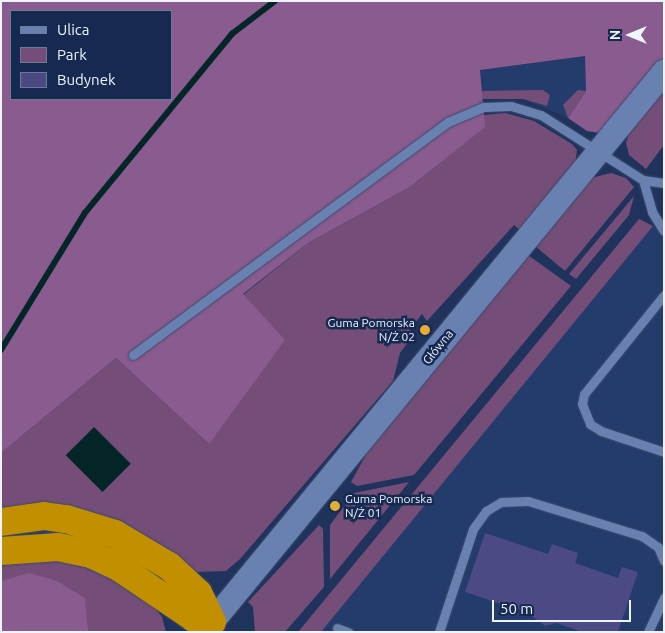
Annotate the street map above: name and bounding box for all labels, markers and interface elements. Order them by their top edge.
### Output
legend [10,10,172,100]
north arrow [605,10,655,60]
text: Ulica [57,21,89,38]
text: N [607,30,623,40]
text: Park [57,46,87,63]
text: Budynek [57,71,116,88]
place label: Guma Pomorska N/Ż 02 [328,316,415,344]
marker: Guma Pomorska N/Ż 02 [419,324,431,336]
street label: Główna [420,327,456,367]
place label: Guma Pomorska N/Ż 01 [345,492,432,520]
marker: Guma Pomorska N/Ż 01 [329,500,341,512]
scale bar [495,590,634,622]
text: 50 m [500,600,533,617]

